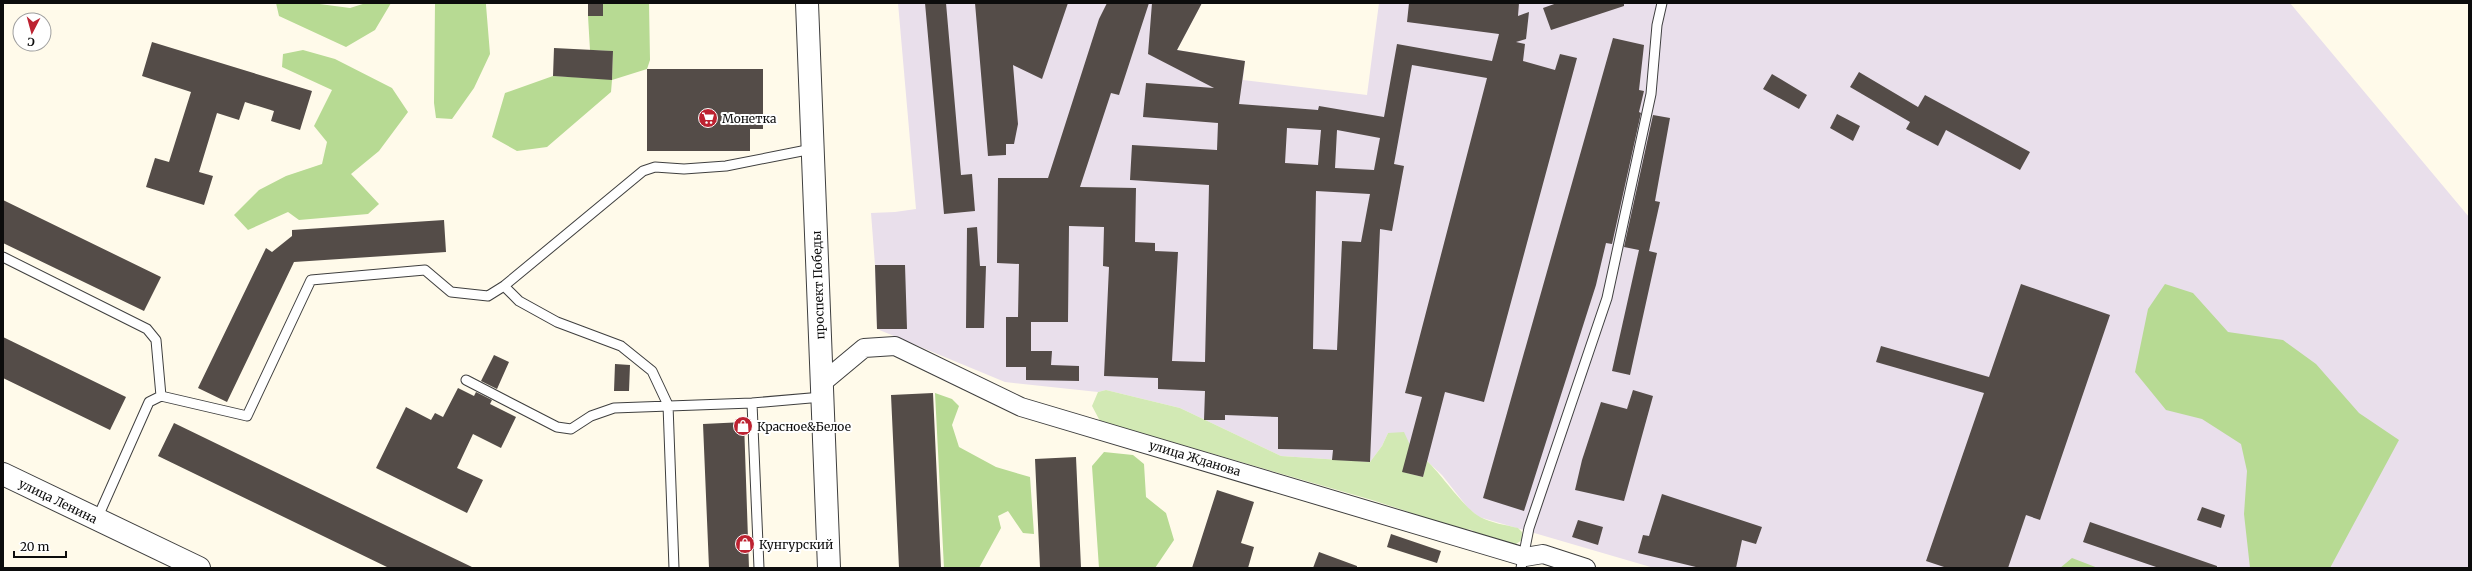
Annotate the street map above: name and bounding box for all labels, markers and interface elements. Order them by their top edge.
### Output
north arrow [12,12,52,52]
text: С [27,35,35,49]
supermarket icon: Монетка [697,107,719,129]
place label: Монетка [722,111,777,126]
street label: проспект Победы [809,230,827,340]
shop icon: Красное&Белое [732,415,754,437]
place label: Красное&Белое [757,419,851,434]
street label: улица Жданова [1147,437,1243,479]
street label: улица Ленина [16,476,100,527]
scale bar [14,533,66,559]
shop icon: Кунгурский [734,533,756,555]
place label: Кунгурский [759,537,833,552]
text: 20 m [20,539,49,554]

